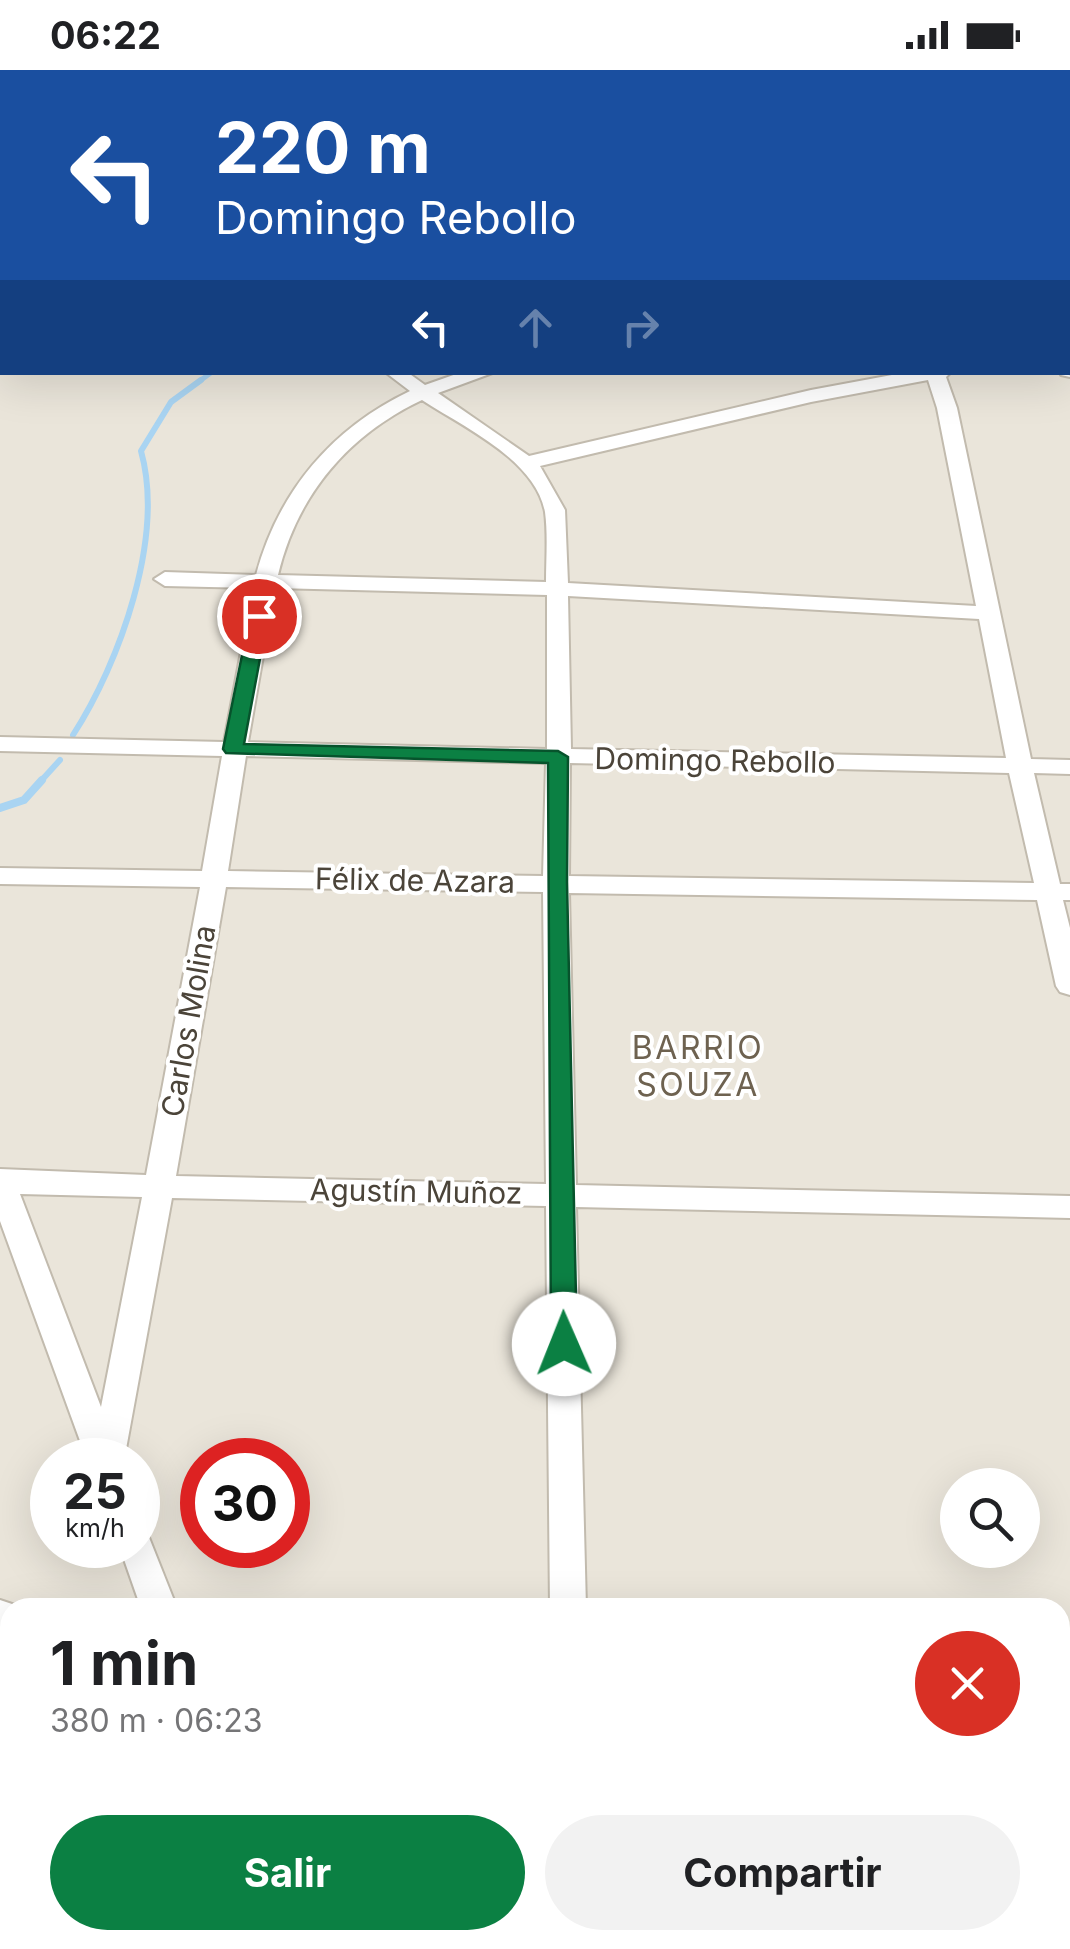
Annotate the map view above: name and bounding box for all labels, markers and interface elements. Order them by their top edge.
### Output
text: 06:22 [50,12,161,58]
text: 220 m [215,105,431,190]
icon: left [50,110,180,240]
text: Domingo Rebollo [215,190,576,245]
icon: left [403,300,458,355]
icon: ahead [508,300,563,355]
icon: right [613,300,668,355]
pin [217,574,302,659]
icon: arrive [232,589,287,644]
street label: Domingo Rebollo [594,740,836,780]
street label: Félix de Azara [315,860,515,900]
street label: Carlos Molina [153,922,223,1120]
district label: BARRIO SOUZA [632,1028,764,1104]
street label: Agustín Muñoz [309,1171,523,1211]
position arrow [512,1292,616,1396]
speed limit sign: 30 [180,1438,310,1568]
text: 25 [63,1461,127,1521]
map controls [940,1468,1040,1568]
button: search [940,1468,1040,1568]
text: km/h [65,1513,125,1543]
text: 1 min [50,1627,198,1699]
button: close [915,1631,1020,1736]
text: 380 m · 06:23 [50,1701,263,1740]
button: Salir [50,1815,525,1930]
button: Compartir [545,1815,1020,1930]

